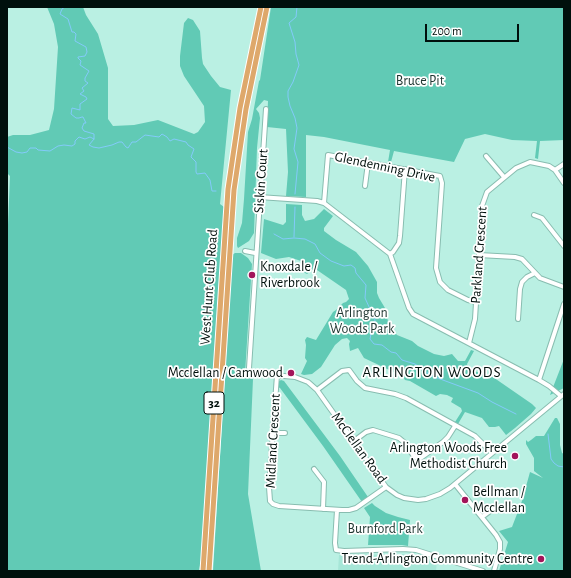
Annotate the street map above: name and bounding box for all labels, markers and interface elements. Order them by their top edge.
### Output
scale bar [427,16,521,42]
text: 200 m [432,25,462,37]
park label: Bruce Pit [396,73,444,89]
street label: Siskin Court [250,148,272,214]
street label: Glendenning Drive [333,148,437,186]
street label: Parkland Crescent [467,206,491,304]
street label: West Hunt Club Road [197,229,221,345]
place label: Knoxdale / Riverbrook [260,259,320,292]
marker: Knoxdale / Riverbrook [247,270,257,280]
park label: Arlington Woods Park [330,305,394,338]
district label: ARLINGTON WOODS [362,363,502,381]
place label: Mcclellan / Camwood [168,365,283,381]
marker: Mcclellan / Camwood [286,368,296,378]
road number: 32 [204,392,224,414]
street label: Midland Crescent [262,393,284,489]
street label: McClellan Road [328,409,390,487]
place label: Arlington Woods Free Methodist Church [390,440,507,472]
marker: Arlington Woods Free Methodist Church [510,451,520,461]
place label: Bellman / Mcclellan [473,484,525,516]
marker: Bellman / Mcclellan [460,495,470,505]
park label: Burnford Park [347,521,423,537]
place label: Trend-Arlington Community Centre [342,551,533,567]
marker: Trend-Arlington Community Centre [536,554,546,564]

